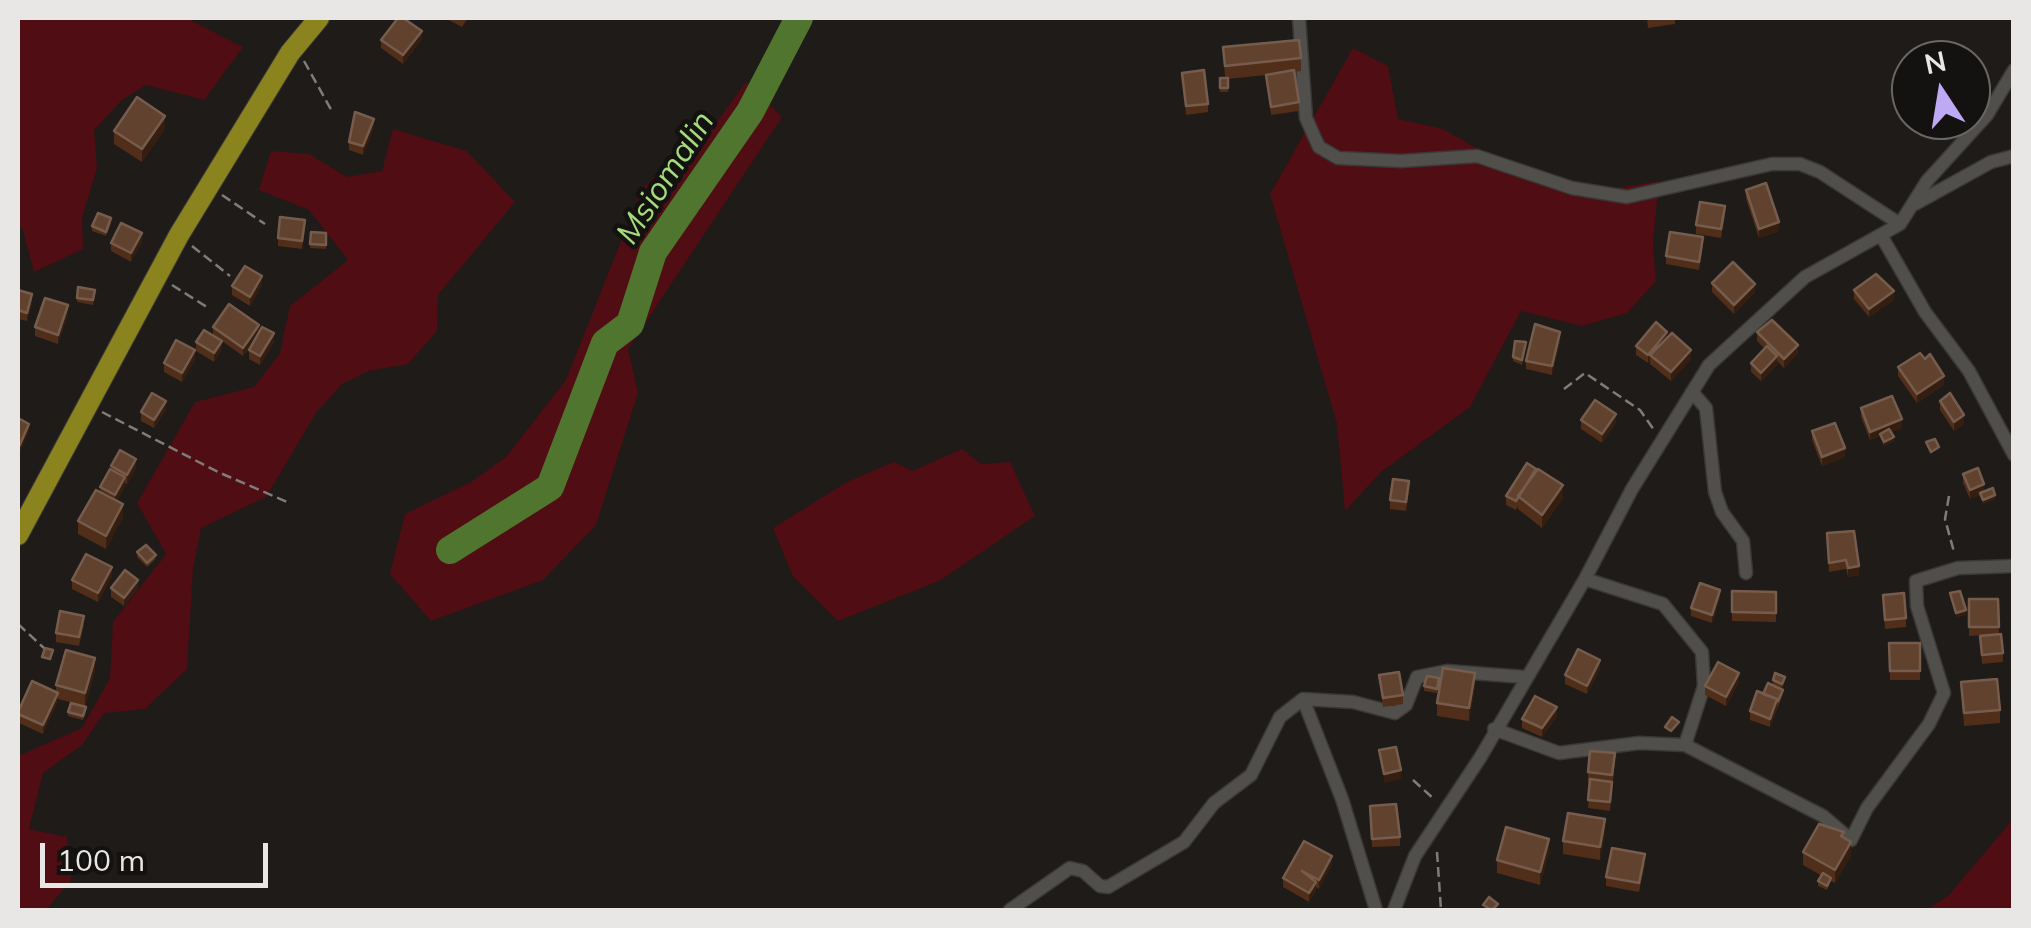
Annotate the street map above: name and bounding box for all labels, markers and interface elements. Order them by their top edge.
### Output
north arrow [1891,40,1991,140]
text: N [1921,43,1949,81]
water label: Msiomalin [609,104,723,252]
scale bar [45,823,272,885]
text: 100 m [57,841,145,879]

